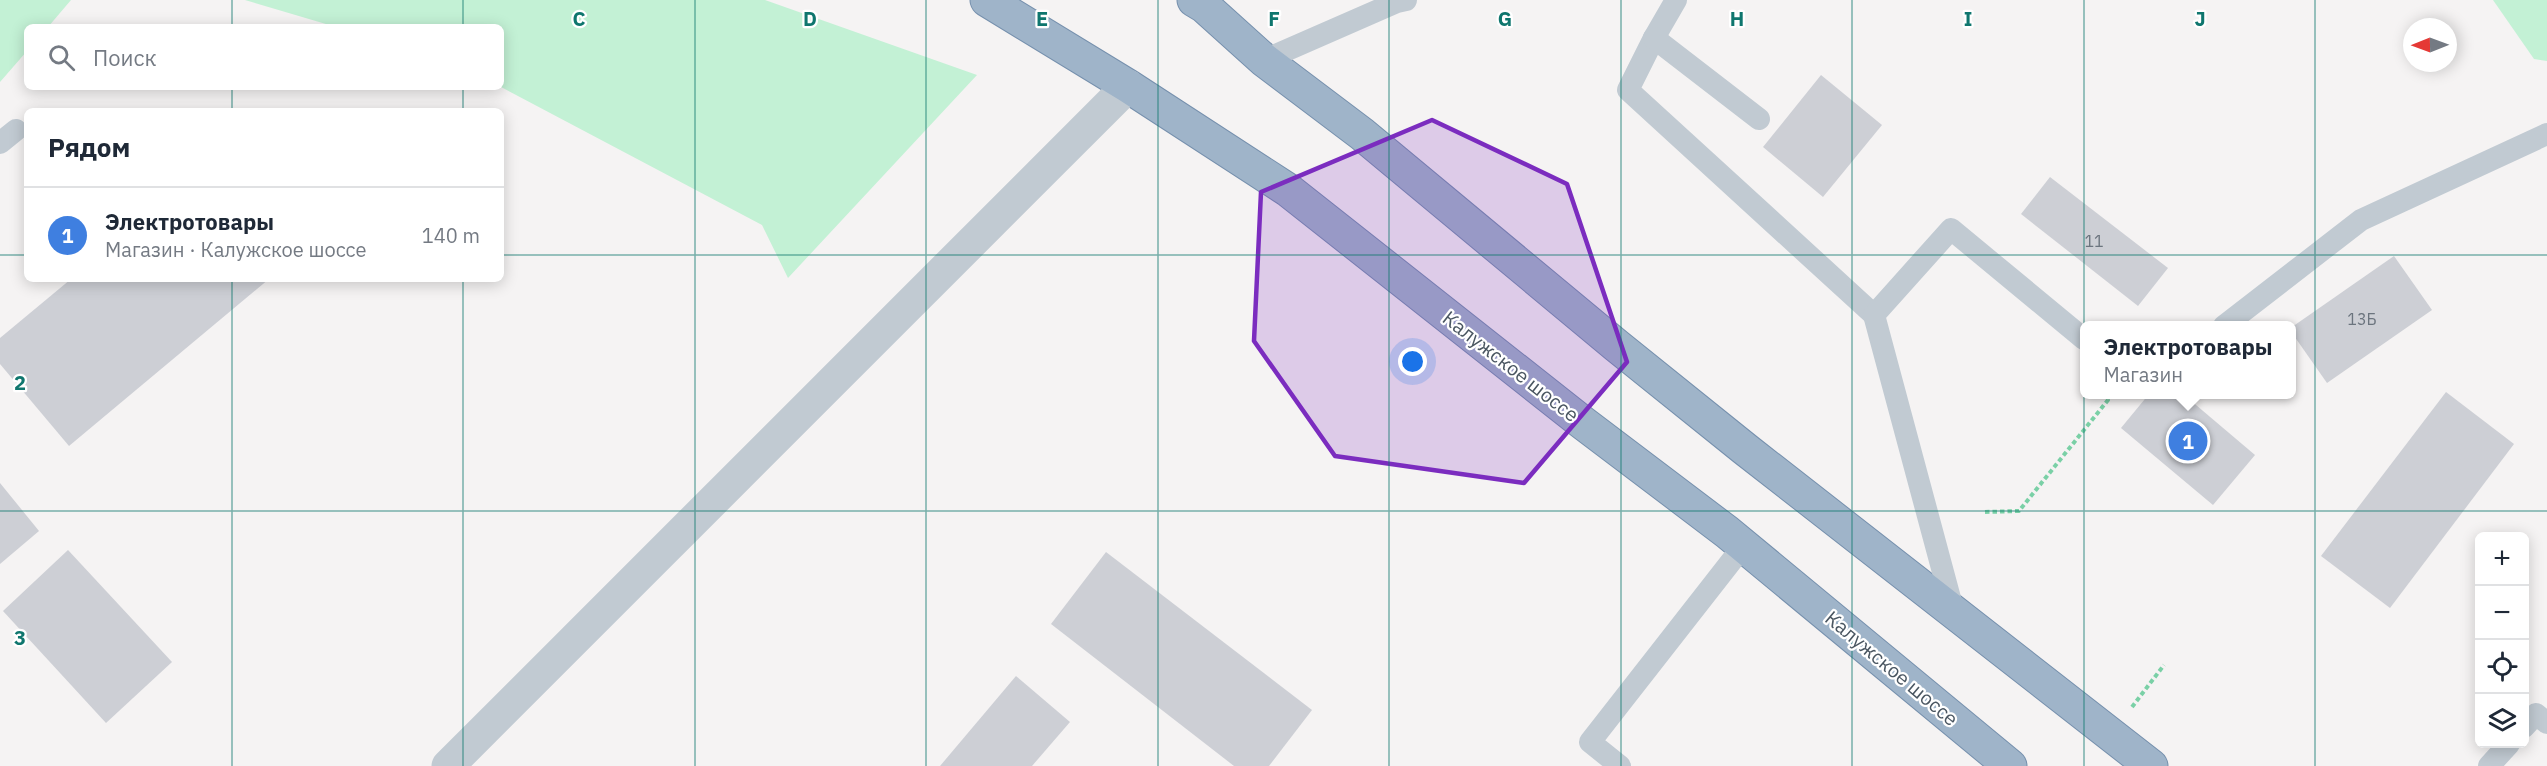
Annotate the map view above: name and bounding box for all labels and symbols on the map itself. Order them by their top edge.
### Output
text: C [572,5,586,32]
text: D [803,5,817,32]
text: E [1036,5,1048,32]
text: F [1268,5,1280,32]
text: G [1498,5,1512,32]
text: H [1730,5,1744,32]
text: I [1964,5,1972,32]
text: J [2194,5,2206,32]
north arrow [2403,18,2457,72]
house number: 11 [2084,231,2104,251]
street label: Калужское шоссе [1437,304,1585,428]
house number: 13Б [2347,309,2377,329]
your location [1398,347,1427,376]
text: 2 [14,369,26,396]
pin: 1 [2168,418,2208,464]
street label: Калужское шоссе [1820,604,1964,732]
text: 3 [14,624,26,651]

